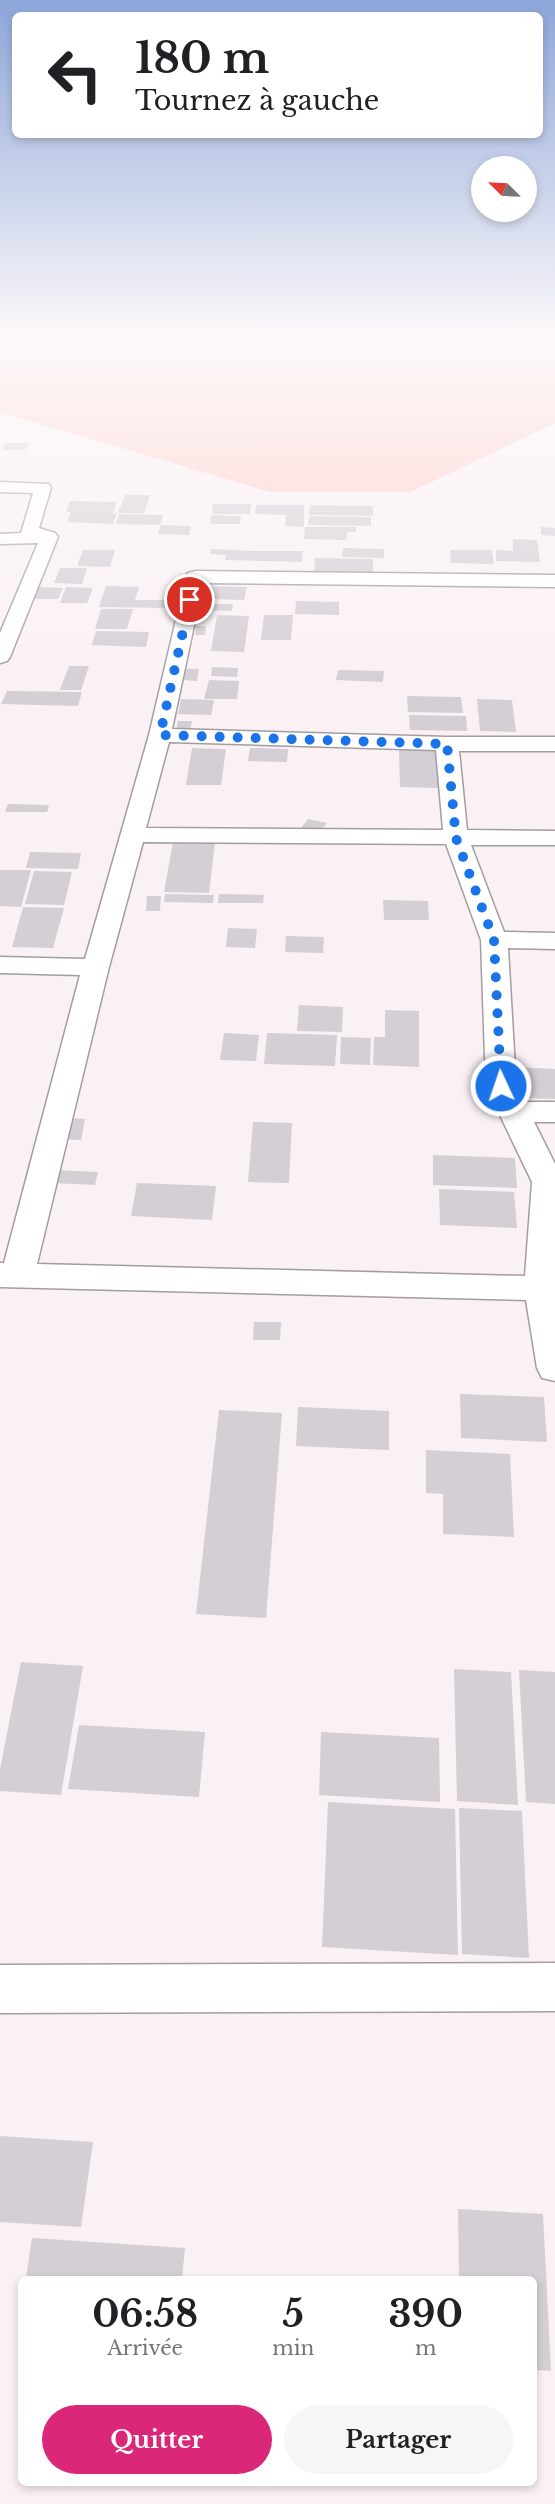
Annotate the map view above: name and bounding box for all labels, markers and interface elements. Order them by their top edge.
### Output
text: 180 m [135,32,269,84]
icon: left [36,36,114,114]
text: Tournez à gauche [135,84,379,117]
north arrow [471,156,537,222]
map controls [471,156,537,222]
pin [164,574,215,625]
icon: arrive [173,583,206,616]
position arrow [469,1054,533,1118]
text: 06:58 [92,2292,198,2337]
text: 5 [283,2292,304,2337]
text: 390 [388,2292,463,2337]
text: Arrivée [107,2336,183,2360]
text: min [272,2336,314,2360]
text: m [415,2336,436,2360]
button: Quitter [42,2405,272,2474]
button: Partager [284,2405,513,2474]

